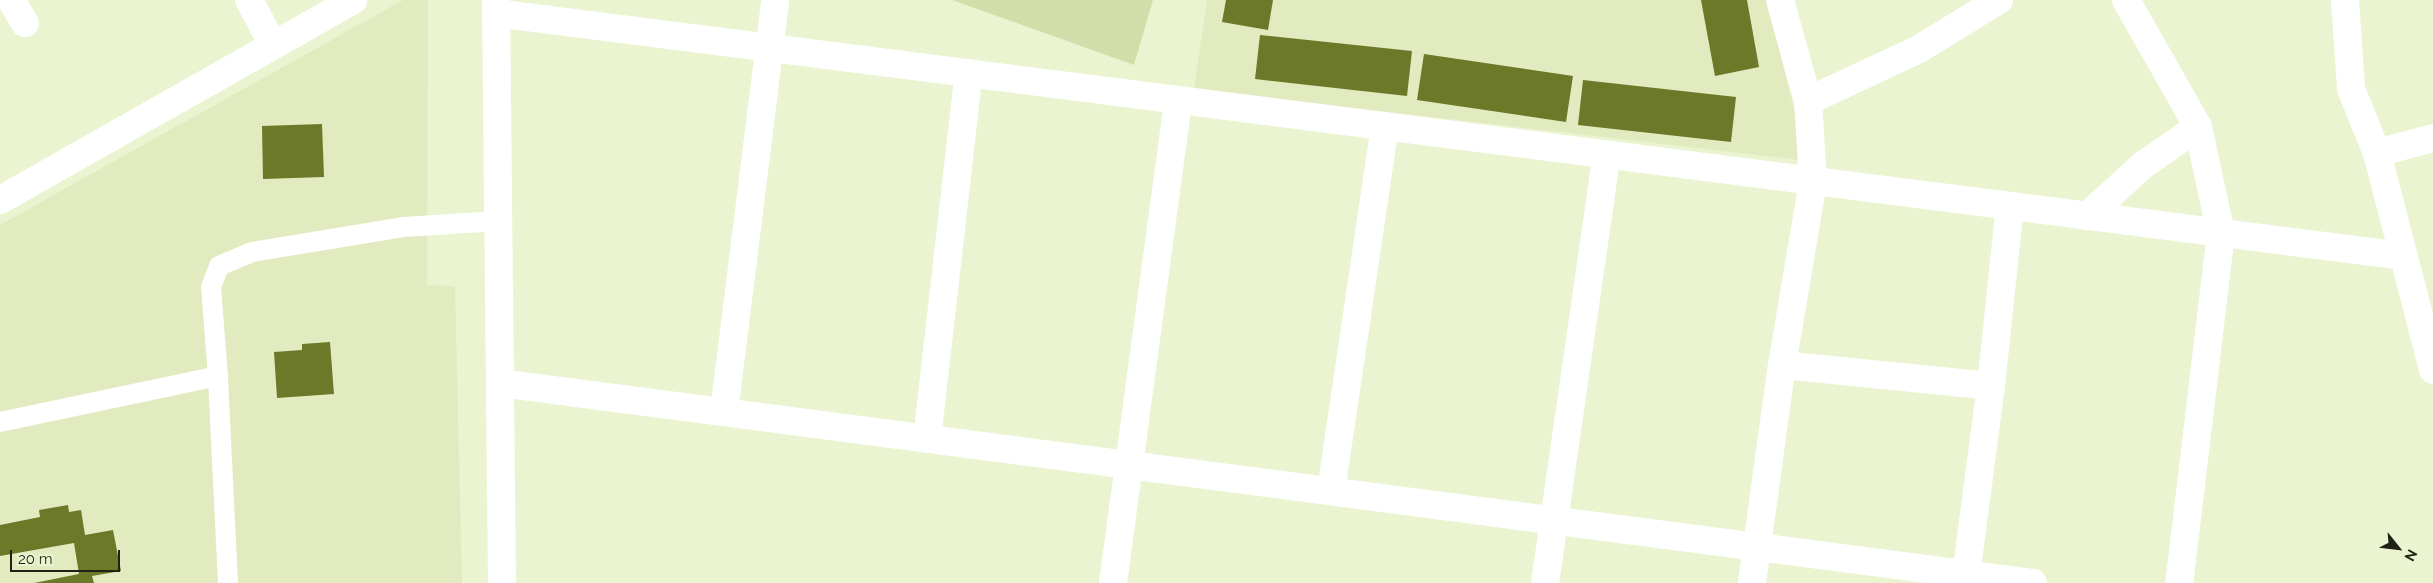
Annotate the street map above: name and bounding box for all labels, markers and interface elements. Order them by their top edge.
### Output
north arrow [2373,523,2423,573]
scale bar [12,540,122,572]
text: N [2402,547,2421,564]
text: 20 m [18,550,53,568]

